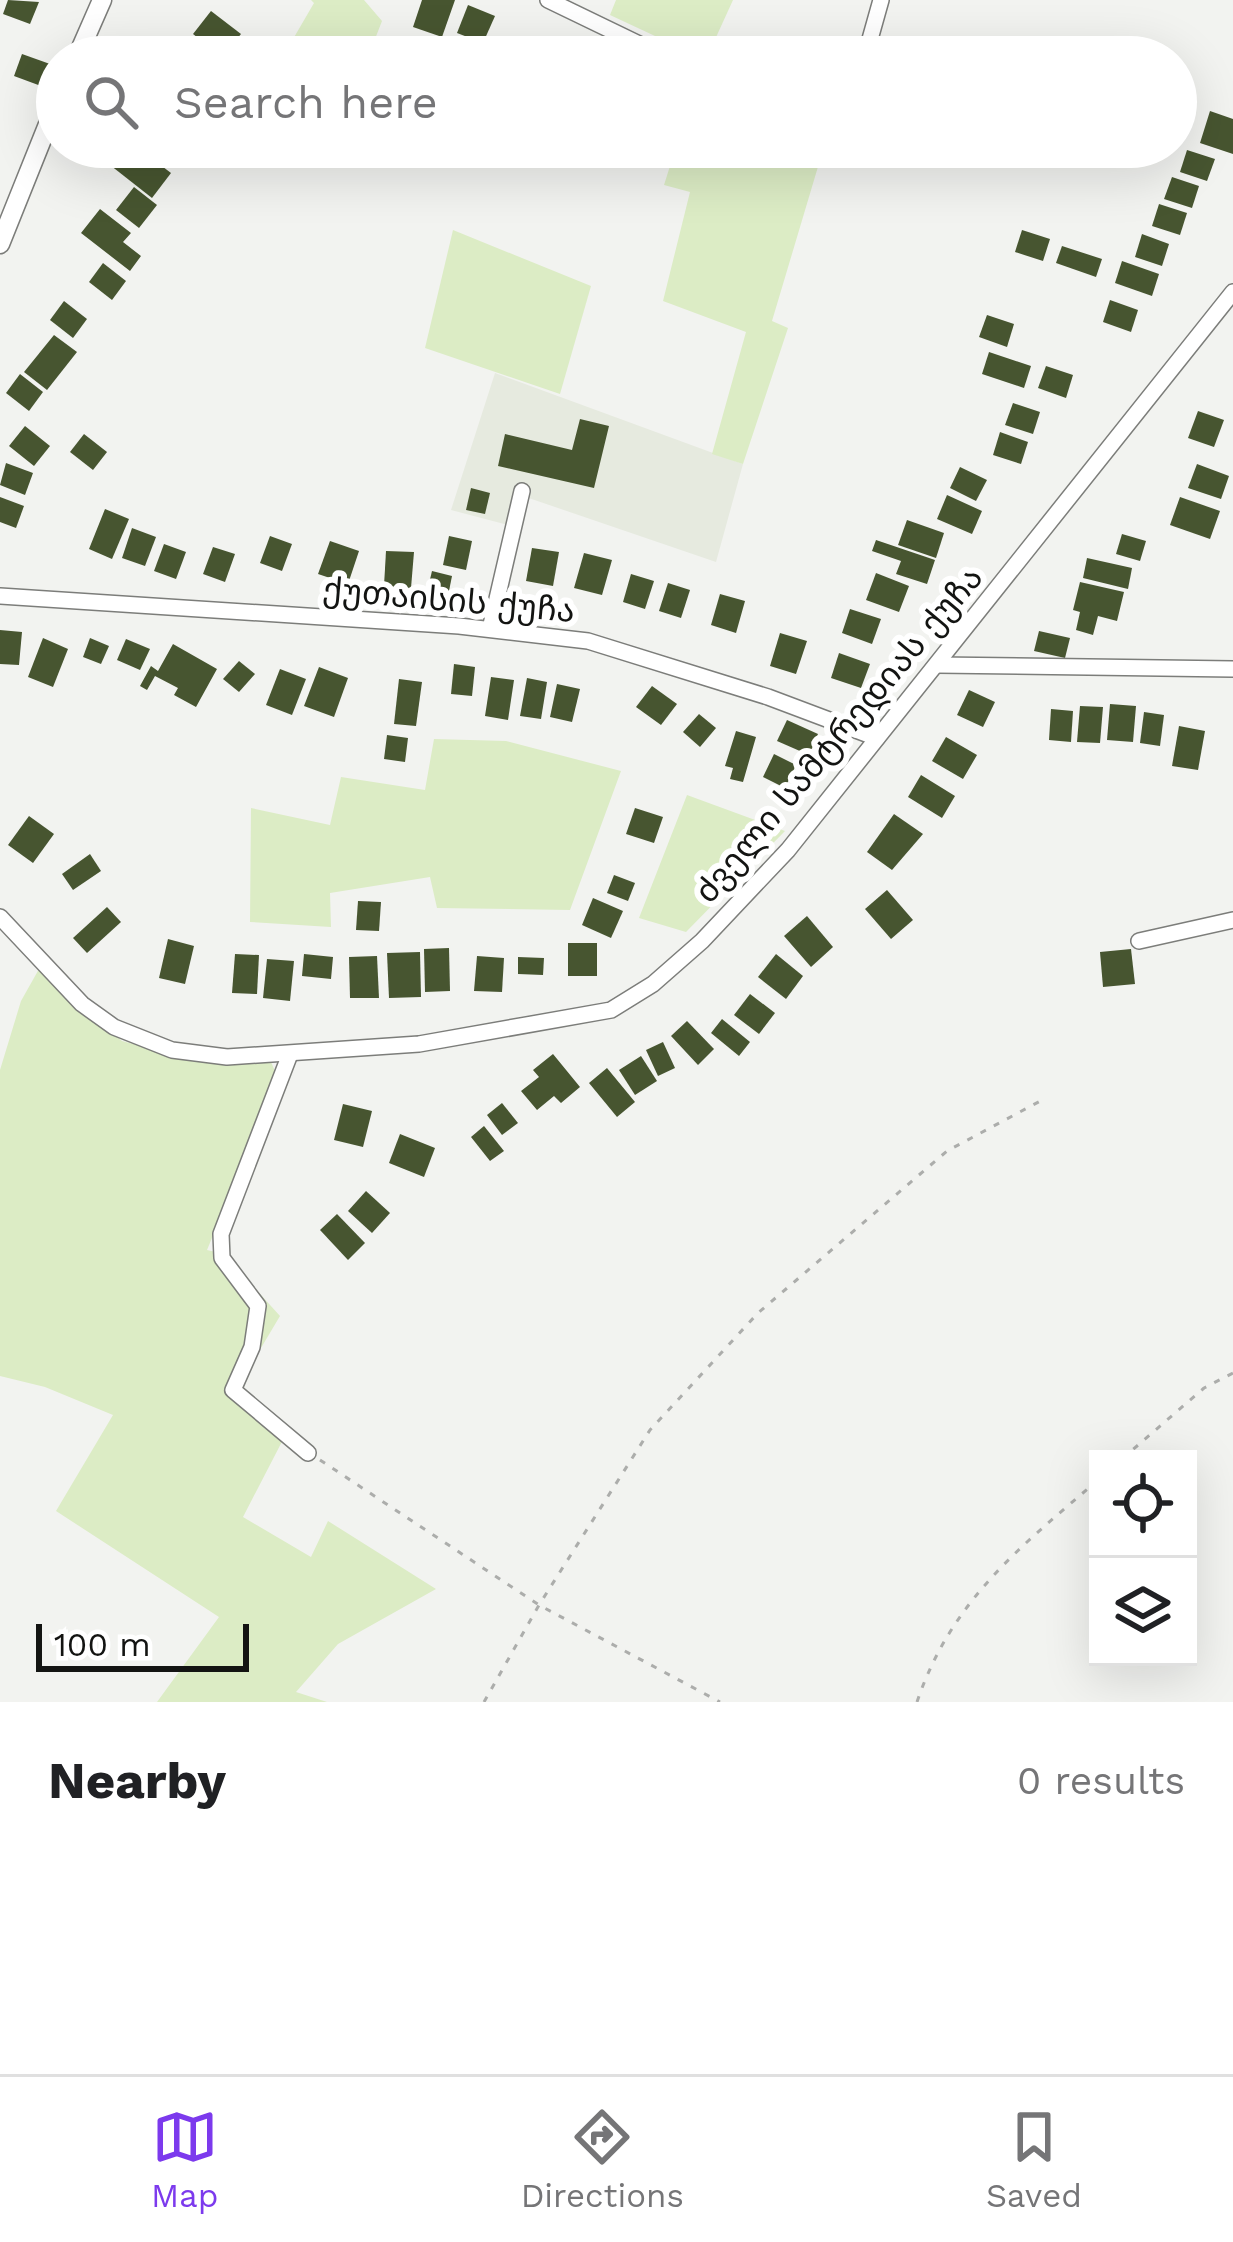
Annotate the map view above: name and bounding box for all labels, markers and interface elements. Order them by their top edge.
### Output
search box [36,36,1197,168]
icon: search [78,69,144,135]
text: Search here [174,76,438,129]
street label: ძველი სამტრედიას ქუჩა [686,558,991,911]
street label: ქუთაისის ქუჩა [321,569,577,630]
map controls [1089,1450,1197,1666]
button: locate [1089,1450,1197,1558]
button: layers [1089,1558,1197,1666]
scale bar [36,1618,249,1671]
text: 100 m [54,1625,151,1664]
text: Nearby [48,1751,226,1810]
text: 0 results [1017,1758,1185,1803]
tab: Map [151,2104,218,2215]
tab: Directions [521,2104,684,2215]
tab: Saved [986,2104,1082,2215]

